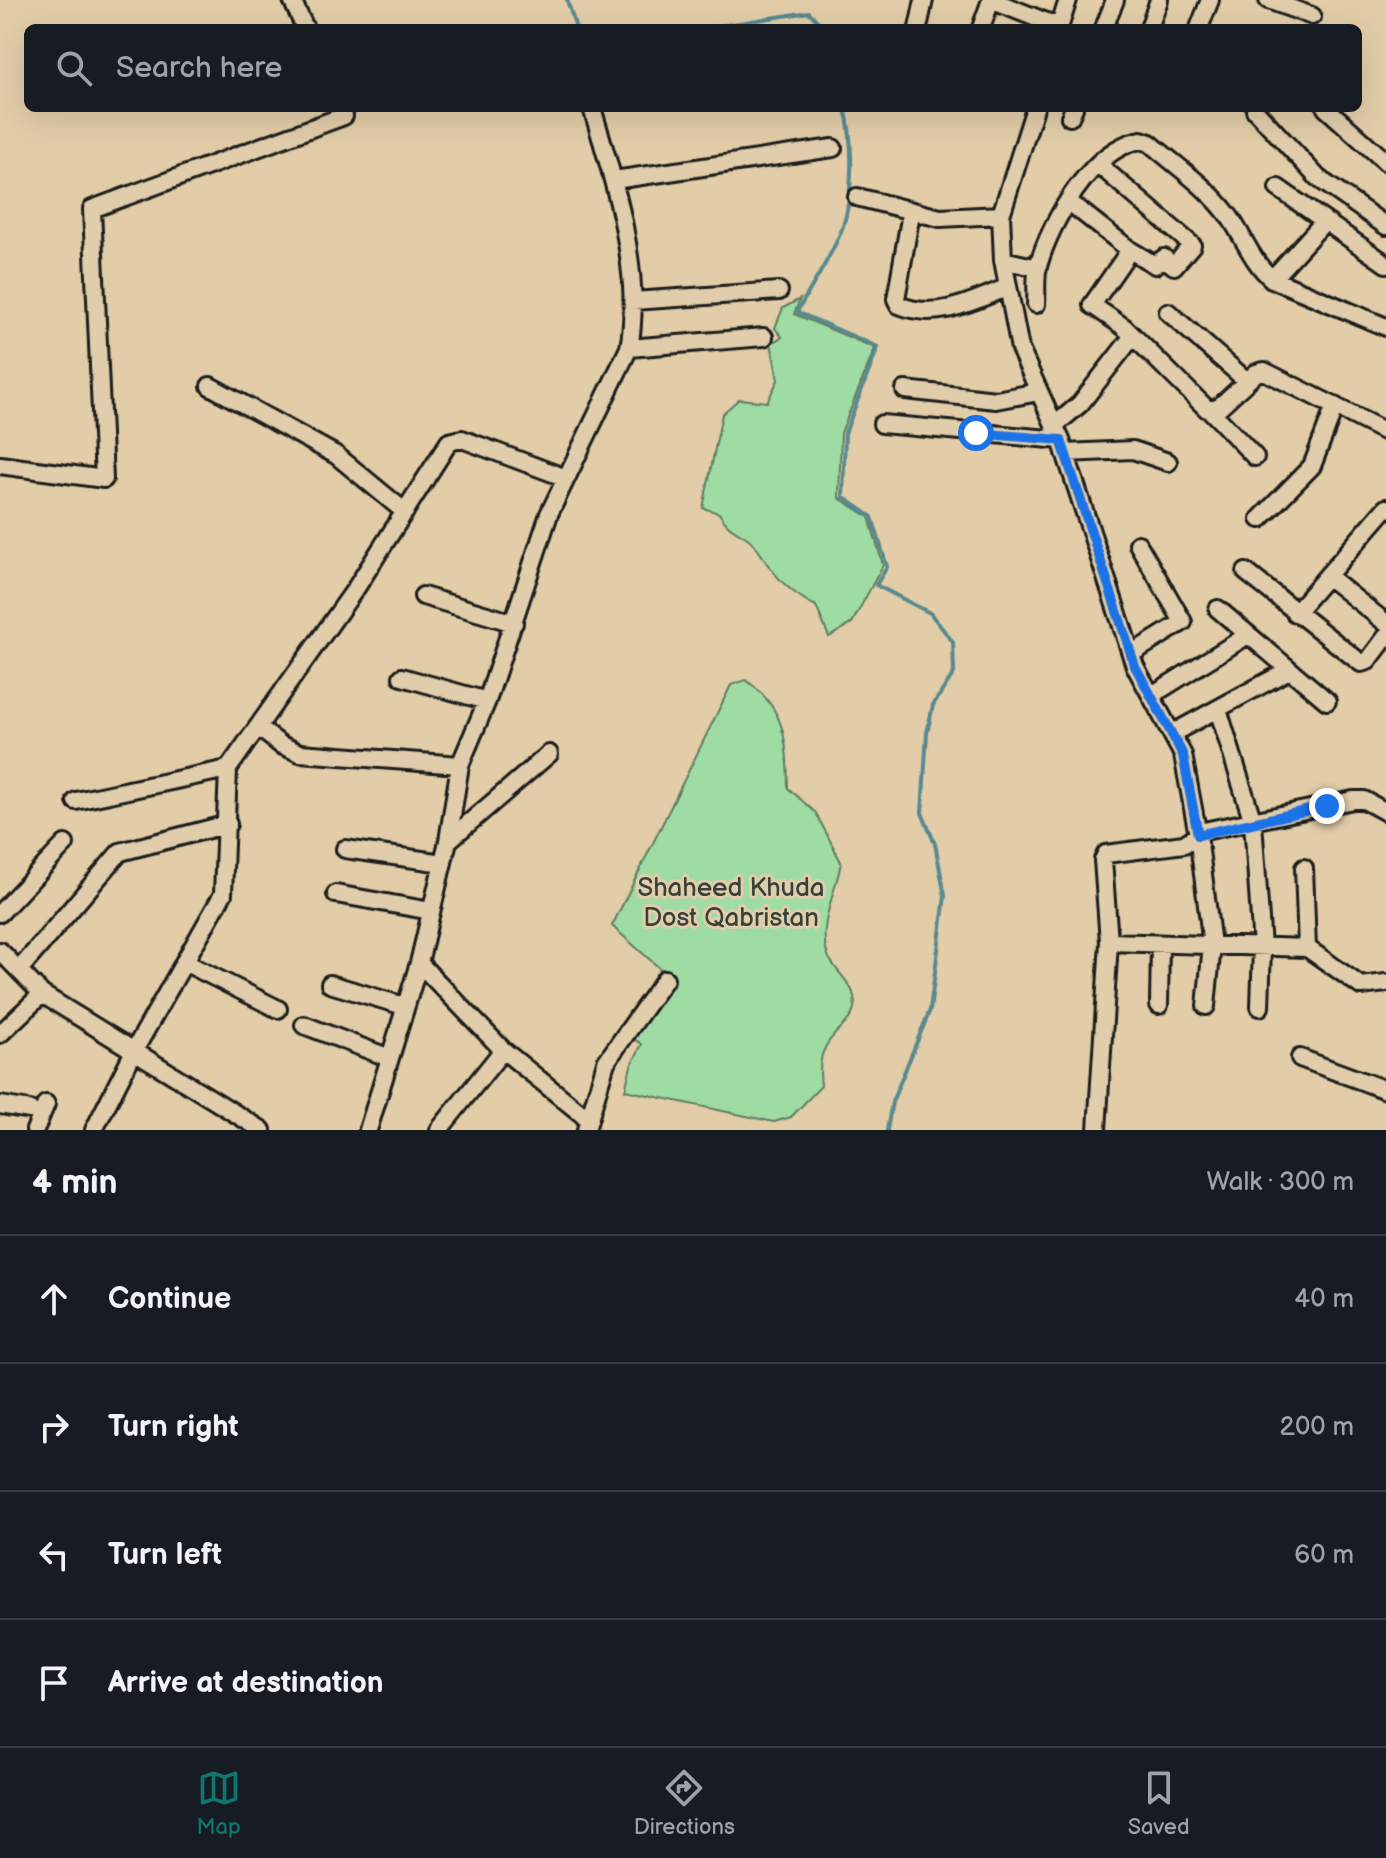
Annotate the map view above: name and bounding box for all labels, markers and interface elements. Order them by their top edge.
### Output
search box [24,24,1362,112]
icon: search [52,46,96,90]
text: Search here [116,50,282,86]
route start [958,415,994,451]
route end [1309,788,1345,824]
park label: Shaheed Khuda Dost Qabristan [637,873,825,934]
text: 4 min [32,1162,118,1203]
text: Walk · 300 m [1206,1167,1354,1198]
icon: ahead [32,1277,76,1321]
text: Continue [108,1281,231,1317]
text: 40 m [1294,1284,1354,1315]
icon: right [32,1405,76,1449]
text: Turn right [108,1409,239,1445]
text: 200 m [1280,1412,1354,1443]
icon: left [32,1533,76,1577]
text: Turn left [108,1537,222,1573]
text: 60 m [1294,1540,1354,1571]
icon: arrive [32,1661,76,1705]
text: Arrive at destination [108,1665,384,1701]
tab: Map [196,1766,241,1841]
tab: Directions [634,1766,735,1841]
tab: Saved [1128,1766,1190,1841]

